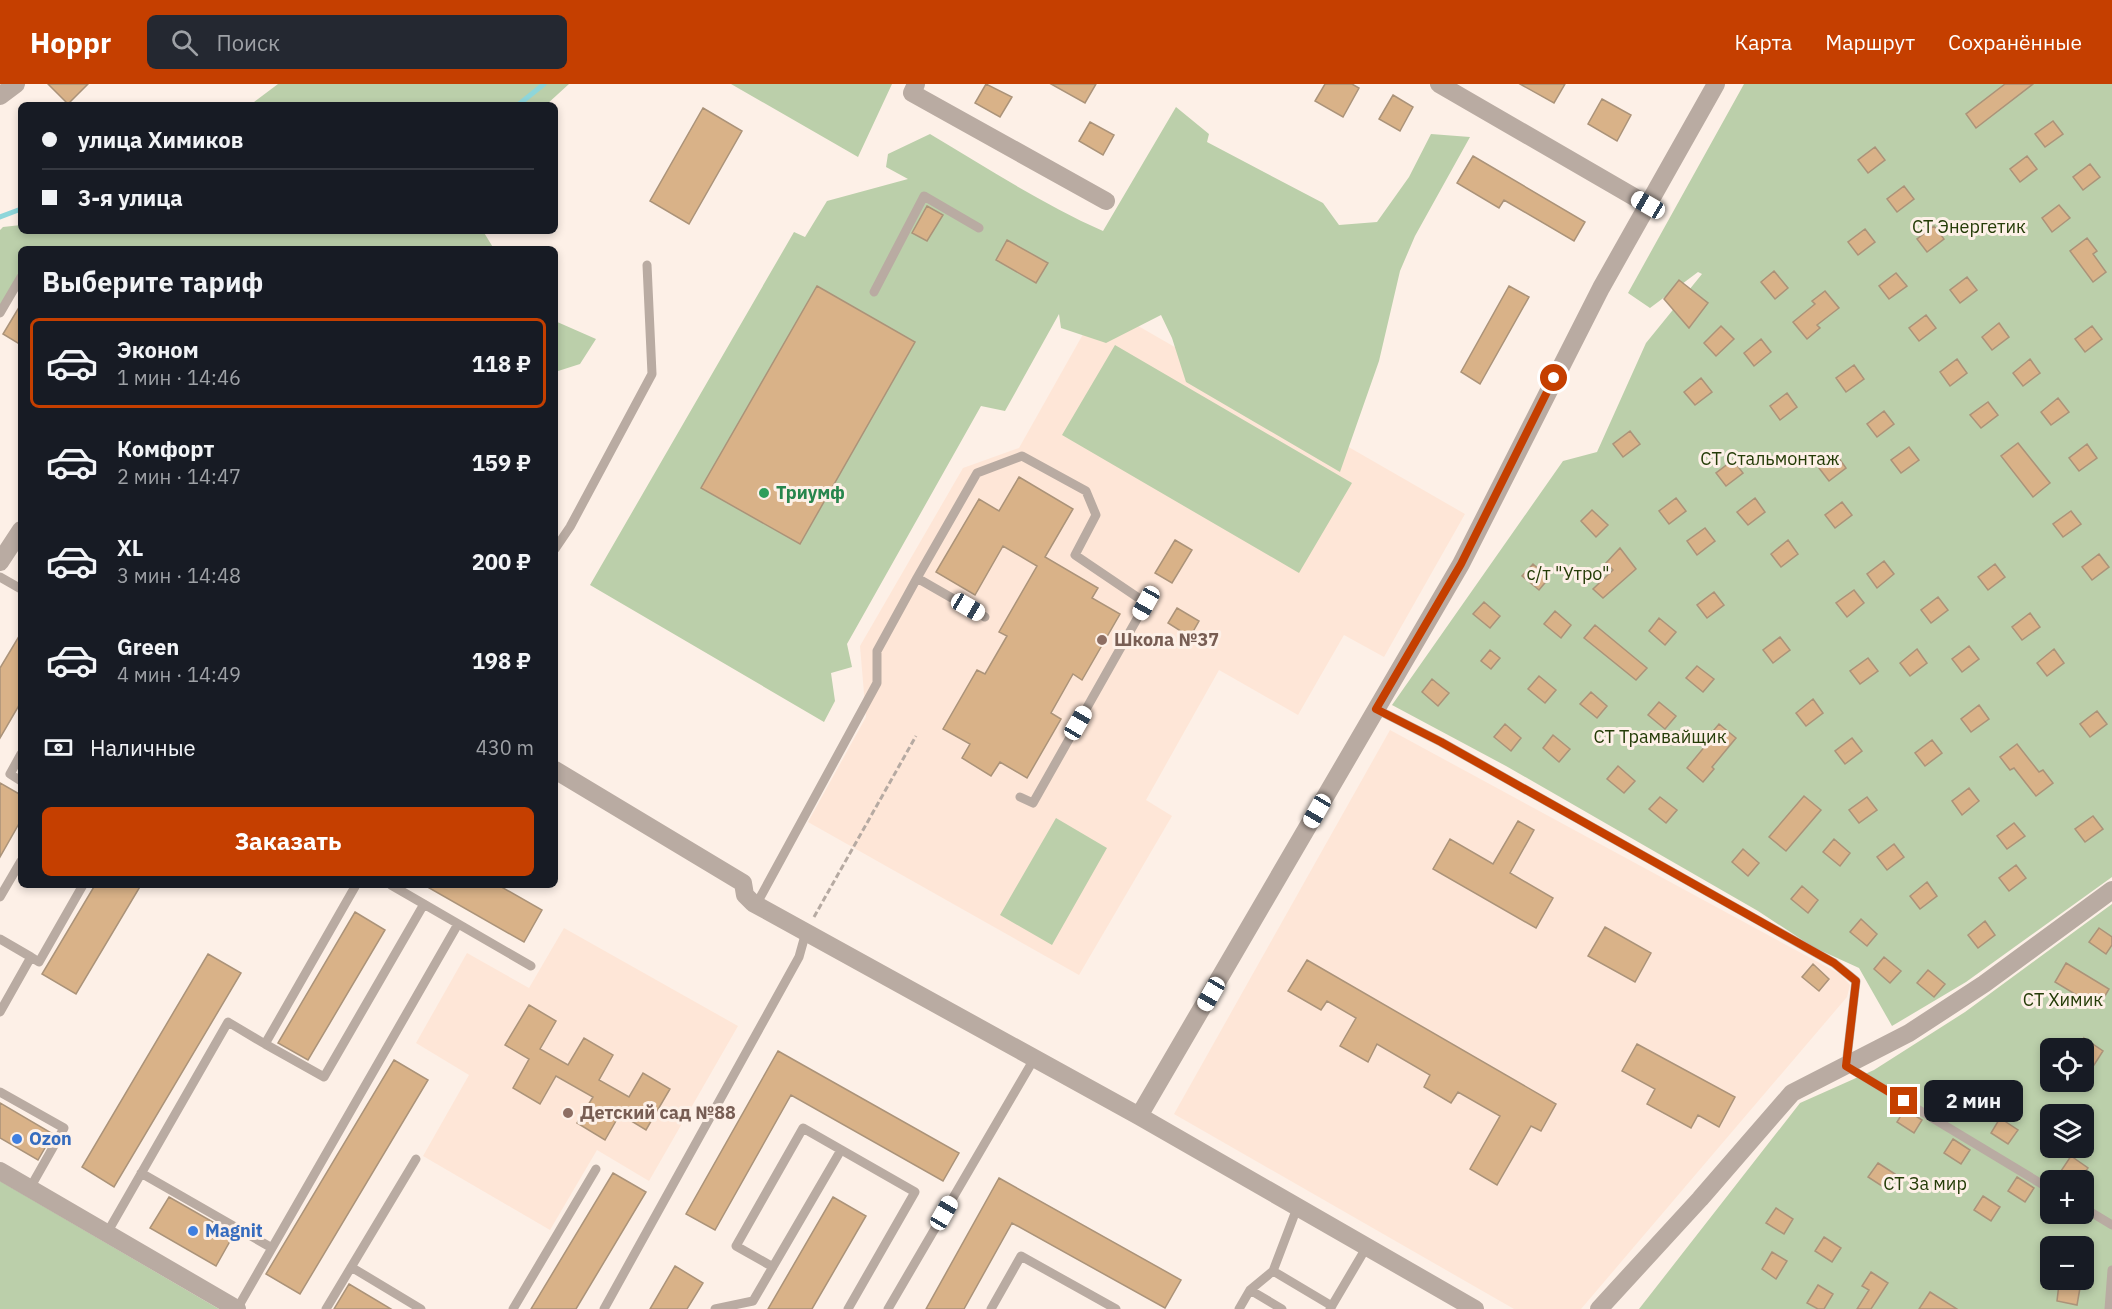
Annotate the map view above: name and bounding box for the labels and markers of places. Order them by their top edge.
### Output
place label: Триумф [776,481,845,504]
marker: Триумф [757,486,771,500]
place label: Школа №37 [1114,628,1219,651]
marker: Школа №37 [1095,633,1109,647]
place label: Детский сад №88 [580,1101,736,1124]
marker: Детский сад №88 [561,1106,575,1120]
place label: Ozon [29,1127,72,1150]
marker: Ozon [10,1132,24,1146]
place label: Magnit [205,1219,263,1242]
marker: Magnit [186,1224,200,1238]

